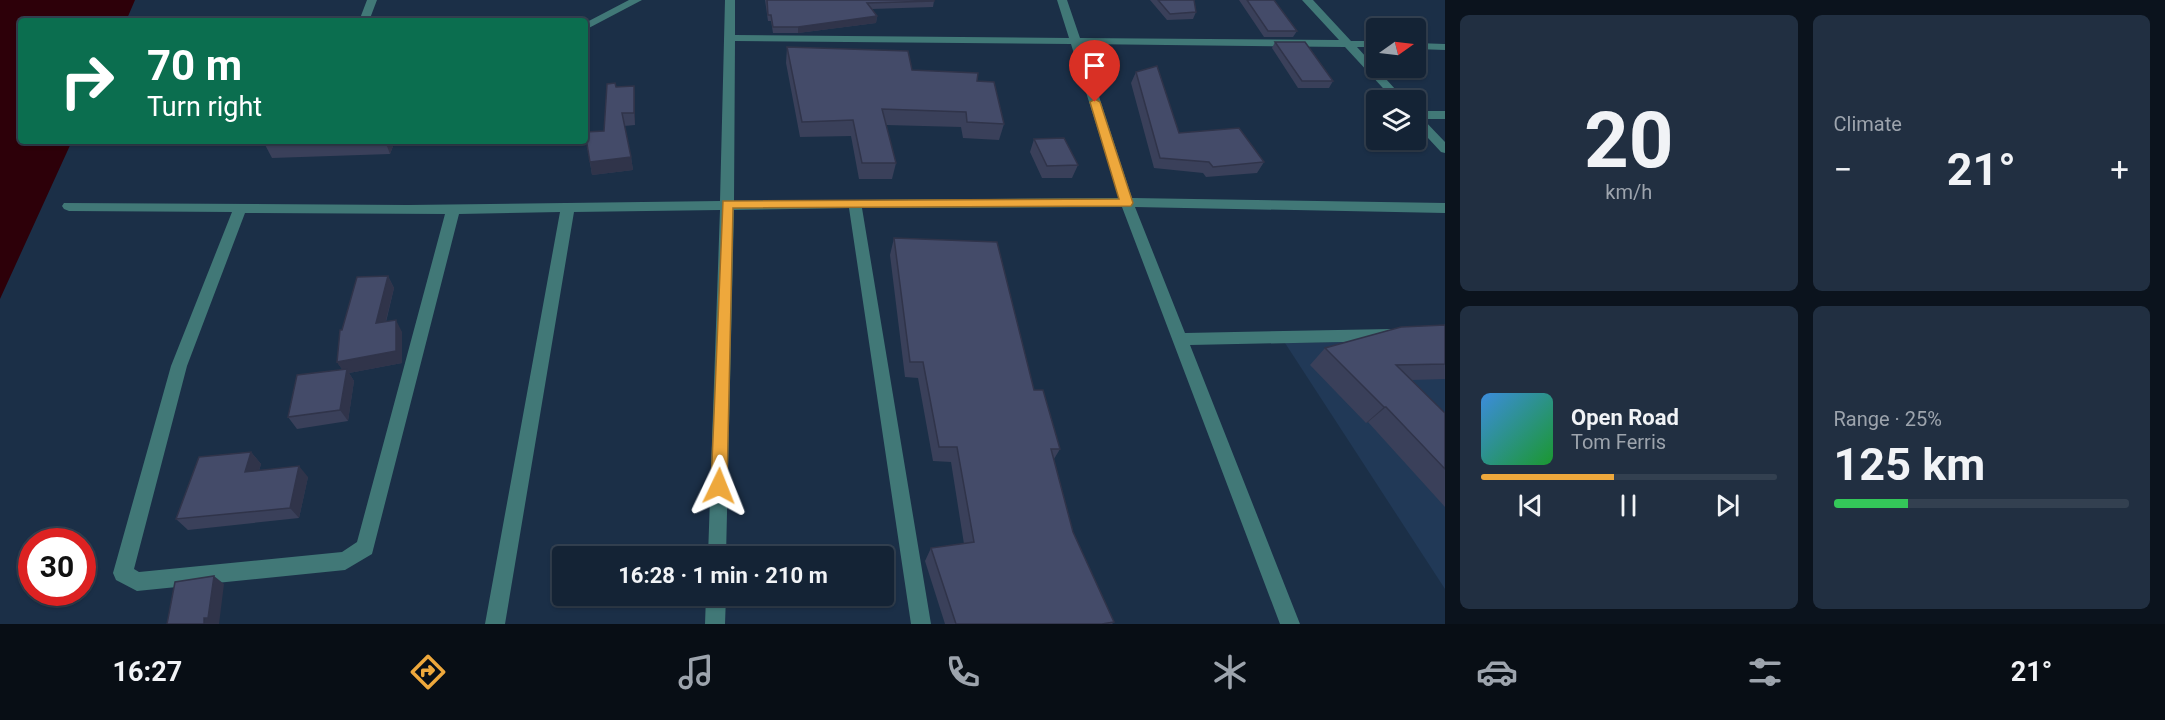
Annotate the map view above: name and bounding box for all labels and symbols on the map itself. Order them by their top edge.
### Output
north arrow [1366,18,1426,78]
pin [1069,40,1120,102]
position arrow [687,454,751,518]
speed limit sign: 30 [18,528,96,606]

